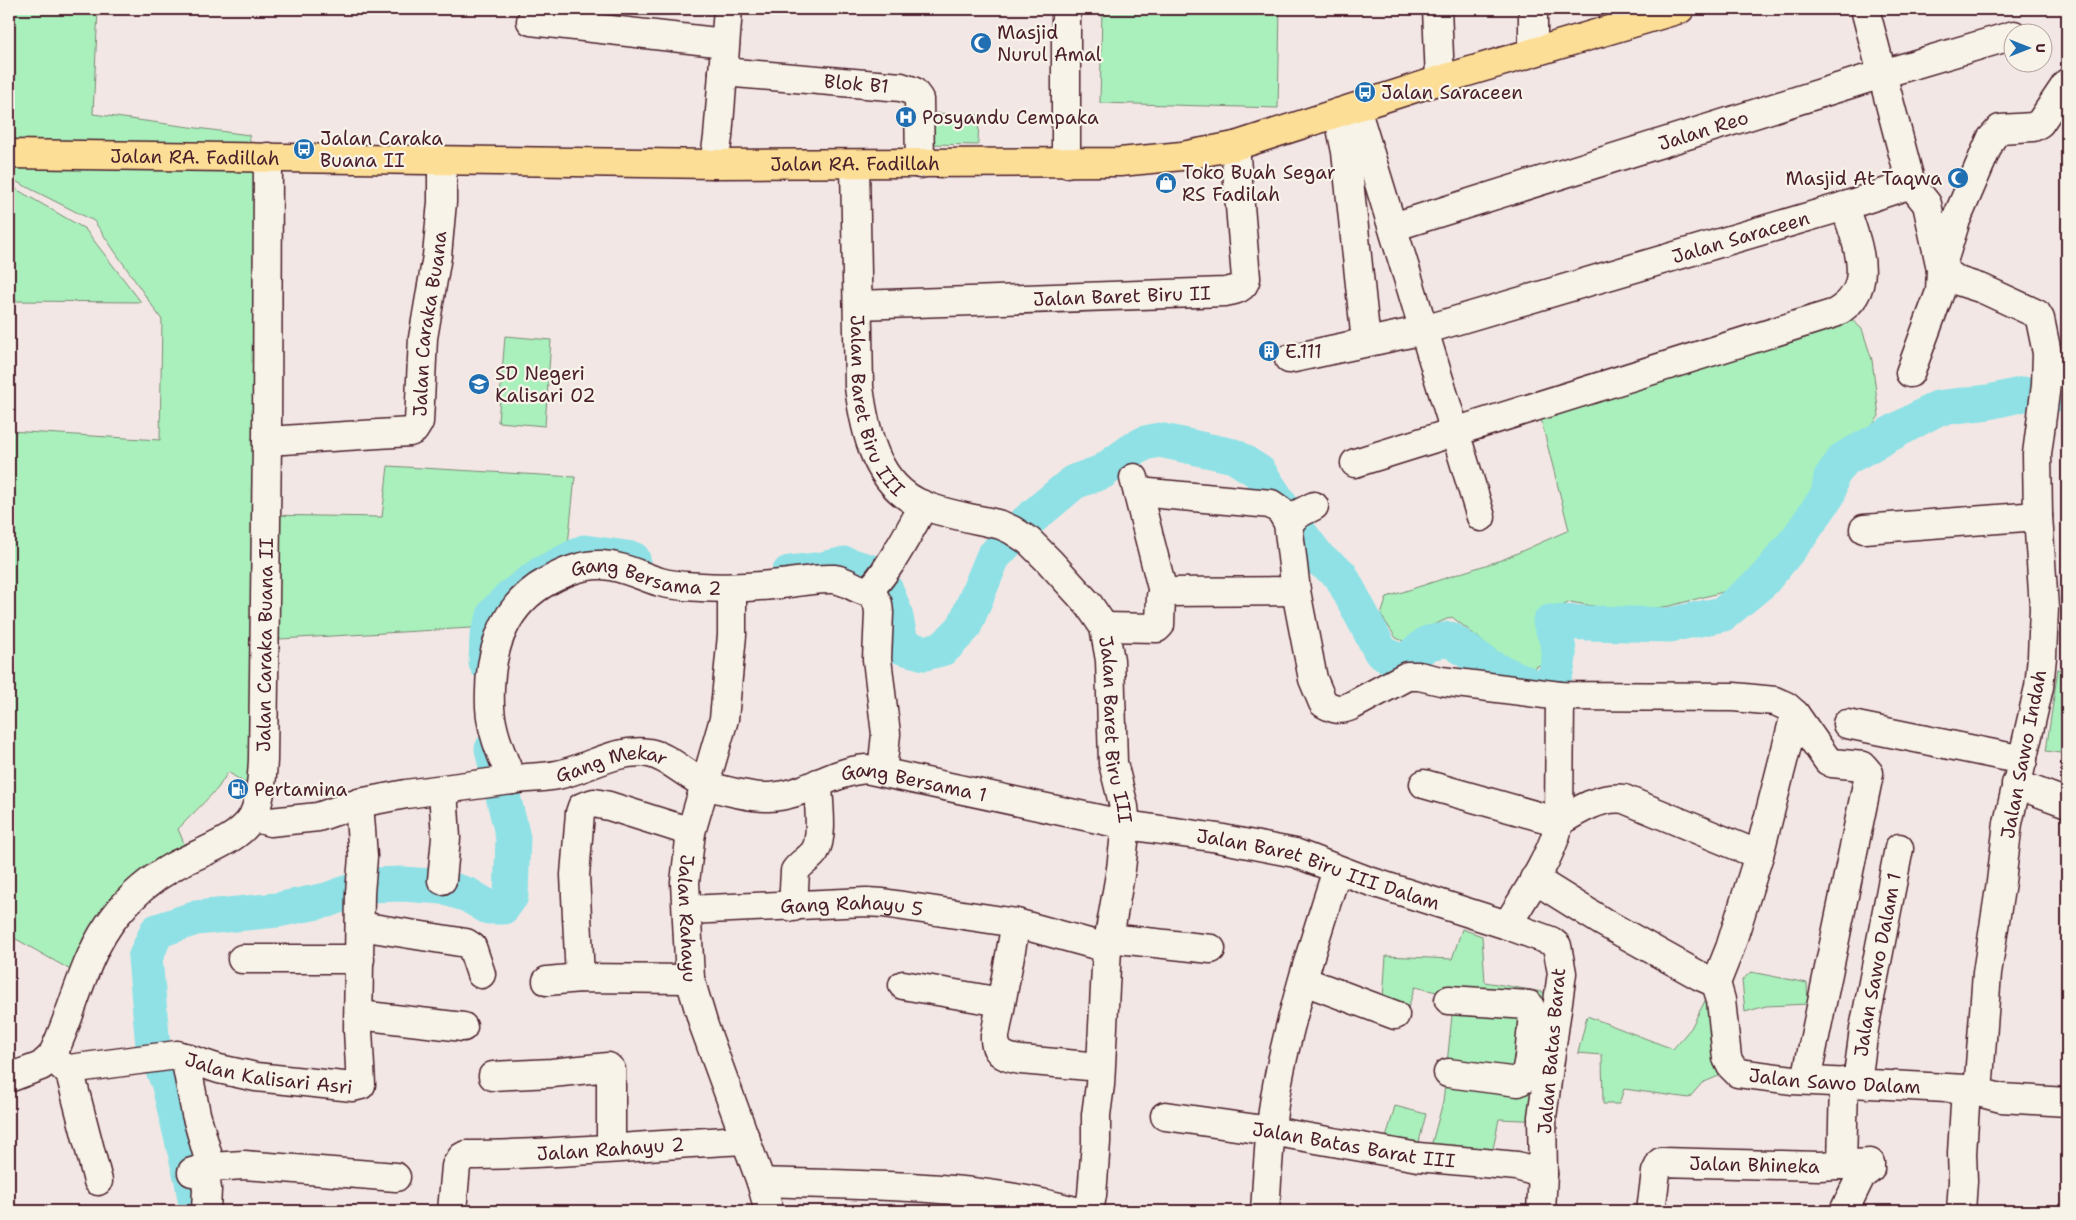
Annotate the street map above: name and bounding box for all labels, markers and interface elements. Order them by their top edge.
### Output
place label: Masjid Nurul Amal [997,20,1102,67]
north arrow [2004,22,2054,72]
mosque icon: Masjid Nurul Amal [969,31,993,55]
text: U [2032,43,2050,53]
street label: Blok B1 [823,69,890,99]
bus stop icon: Jalan Saraceen [1353,80,1377,104]
place label: Jalan Saraceen [1381,80,1523,105]
hospital icon: Posyandu Cempaka [894,105,918,129]
place label: Posyandu Cempaka [922,105,1099,130]
street label: Jalan Reo [1655,105,1752,156]
place label: Jalan Caraka Buana II [320,126,443,173]
bus stop icon: Jalan Caraka Buana II [292,137,316,161]
street label: Jalan RA. Fadillah [110,143,280,171]
street label: Jalan RA. Fadillah [770,151,940,177]
place label: Toko Buah Segar RS Fadilah [1182,160,1336,207]
place label: Masjid At Taqwa [1786,166,1942,191]
mosque icon: Masjid At Taqwa [1946,166,1970,190]
shop icon: Toko Buah Segar RS Fadilah [1154,171,1178,195]
street label: Jalan Saraceen [1669,205,1812,269]
street label: Jalan Caraka Buana [407,230,452,417]
street label: Jalan Baret Biru II [1033,281,1211,312]
street label: Jalan Baret Biru III [845,314,910,502]
building icon: E.111 [1257,339,1281,363]
place label: E.111 [1285,339,1322,364]
place label: SD Negeri Kalisari 02 [495,361,595,408]
school or university icon: SD Negeri Kalisari 02 [467,372,491,396]
street label: Jalan Caraka Buana II [251,537,279,752]
street label: Gang Bersama 2 [567,553,722,601]
street label: Jalan Baret Biru III [1093,634,1138,824]
street label: Jalan Sawo Indah [1995,667,2052,841]
street label: Gang Mekar [553,740,672,788]
street label: Gang Bersama 1 [838,757,989,808]
fuel station icon: Pertamina [226,777,250,801]
place label: Pertamina [254,777,348,802]
street label: Jalan Baret Biru III Dalam [1195,823,1443,916]
street label: Jalan Rahayu [672,853,702,983]
street label: Jalan Sawo Dalam 1 [1849,871,1907,1058]
street label: Gang Rahayu 5 [780,890,925,922]
street label: Jalan Batas Barat [1532,967,1571,1135]
street label: Jalan Kalisari Asri [182,1047,354,1100]
street label: Jalan Sawo Dalam [1747,1062,1921,1100]
street label: Jalan Batas Barat III [1251,1116,1456,1173]
street label: Jalan Rahayu 2 [536,1132,685,1166]
street label: Jalan Bhineka [1689,1151,1820,1179]

